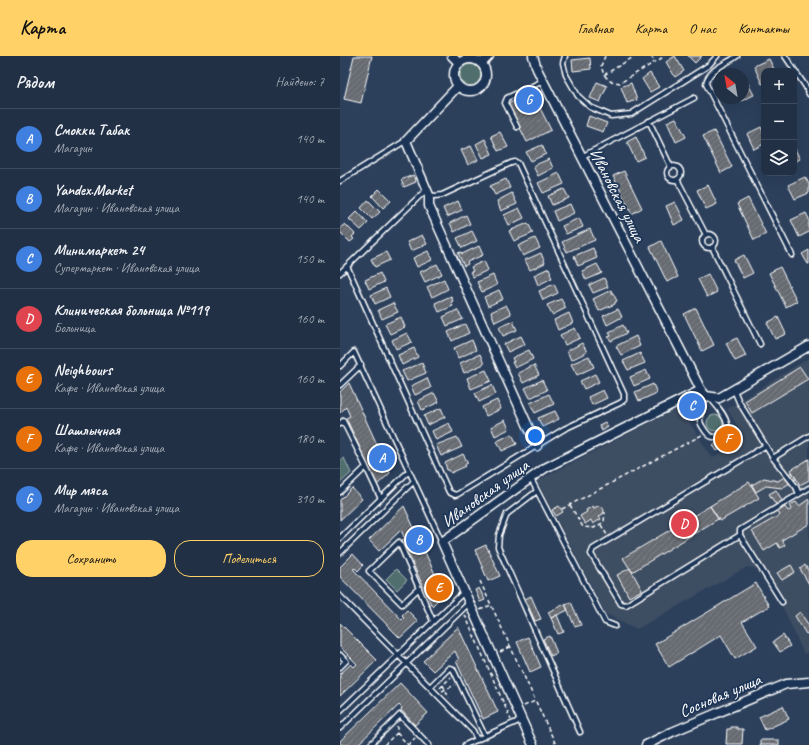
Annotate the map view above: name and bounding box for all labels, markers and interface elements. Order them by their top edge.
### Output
text: Карта [20,16,65,40]
text: Главная [578,20,613,37]
text: Карта [635,20,667,37]
text: О нас [689,20,716,37]
text: Контакты [738,20,789,37]
north arrow [713,68,749,104]
map controls [761,68,797,176]
button: + [761,68,797,104]
text: Рядом [16,72,54,93]
text: Найдено: 7 [276,74,324,90]
pin: G [516,85,542,115]
button: − [761,104,797,140]
text: Смокки Табак [54,121,129,140]
text: A [26,131,32,147]
text: 140 m [296,131,324,147]
text: Магазин [54,140,92,156]
button: layers [761,140,797,176]
street label: Ивановская улица [585,145,651,247]
text: Yandex.Market [54,181,132,200]
text: B [26,191,32,207]
text: 140 m [296,191,324,207]
text: Магазин · Ивановская улица [54,200,179,216]
text: Минимаркет 24 [54,241,144,260]
text: C [26,251,32,267]
text: 150 m [296,251,324,267]
text: Супермаркет · Ивановская улица [54,260,199,276]
text: Клиническая больница №119 [54,301,208,320]
text: D [25,311,33,327]
text: 160 m [296,311,324,327]
text: Больница [54,320,95,336]
text: Neighbours [54,361,112,380]
text: E [26,371,32,387]
text: 160 m [296,371,324,387]
text: Кафе · Ивановская улица [54,380,164,396]
pin: C [679,391,705,421]
text: Шашлычная [54,421,120,440]
pin: F [715,424,741,454]
your location [525,426,545,446]
text: F [26,431,32,447]
text: 180 m [296,431,324,447]
text: Кафе · Ивановская улица [54,440,164,456]
pin: A [369,443,395,473]
street label: Ивановская улица [438,454,534,532]
text: Мир мяса [54,481,107,500]
text: G [26,491,32,507]
text: 310 m [296,491,324,507]
text: Магазин · Ивановская улица [54,500,179,516]
pin: D [671,509,697,539]
pin: B [406,525,432,555]
button: Сохранить [16,540,166,577]
button: Поделиться [174,540,324,577]
pin: E [426,573,452,603]
street label: Сосновая улица [676,668,766,722]

